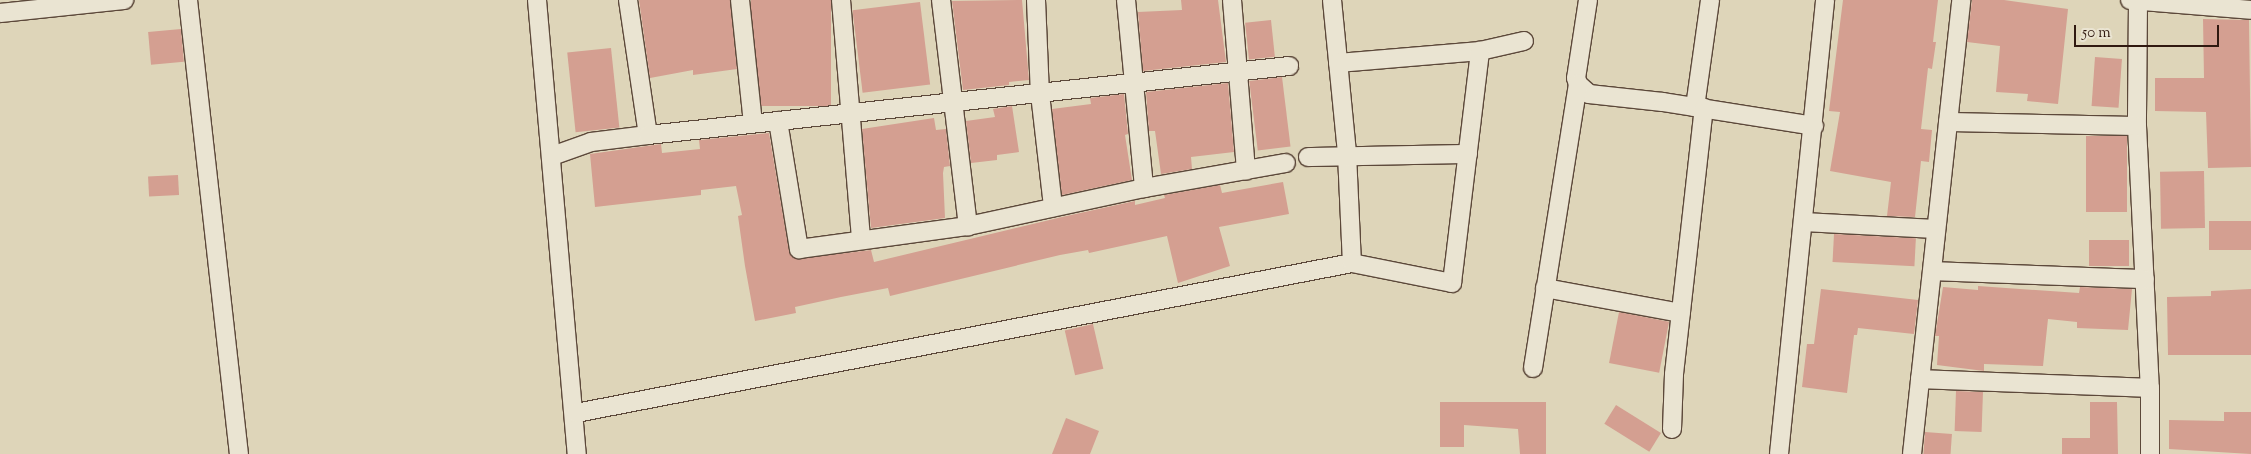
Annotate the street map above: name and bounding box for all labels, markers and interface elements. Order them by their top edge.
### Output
scale bar [2076,15,2221,47]
text: 50 m [2082,23,2111,44]

